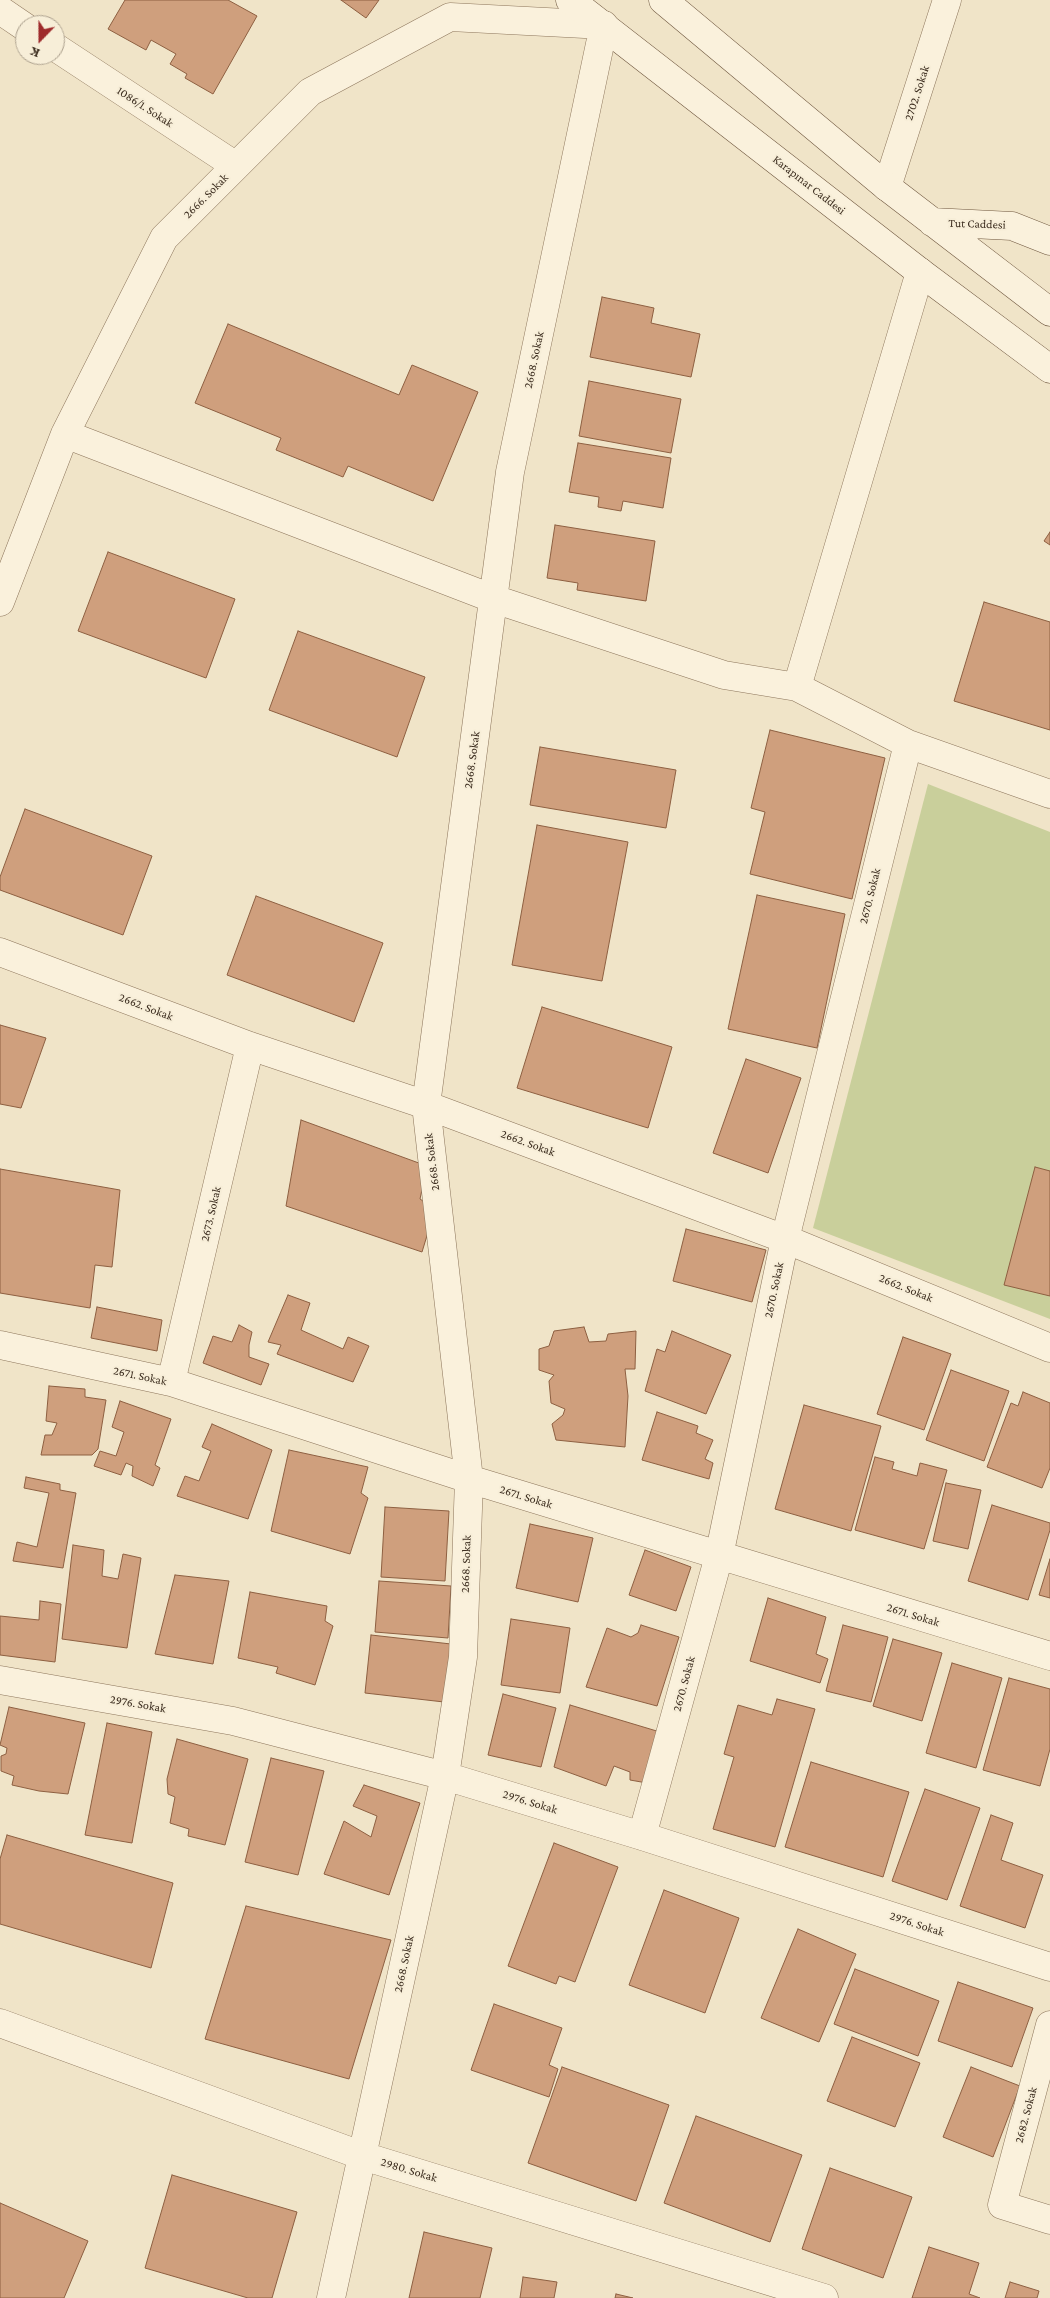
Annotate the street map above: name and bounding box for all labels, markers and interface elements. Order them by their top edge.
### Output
north arrow [15,15,65,65]
text: K [28,44,42,62]
street label: 2702. Sokak [901,64,933,122]
street label: 1086/1. Sokak [114,83,176,131]
street label: Karapınar Caddesi [770,152,848,218]
street label: 2666. Sokak [181,171,231,221]
street label: Tut Caddesi [948,216,1006,232]
street label: 2668. Sokak [521,330,547,390]
street label: 2668. Sokak [461,730,483,790]
street label: 2670. Sokak [856,867,884,925]
street label: 2662. Sokak [117,990,175,1024]
street label: 2662. Sokak [499,1127,557,1159]
street label: 2668. Sokak [421,1132,443,1192]
street label: 2673. Sokak [198,1185,224,1243]
street label: 2670. Sokak [761,1261,787,1319]
street label: 2662. Sokak [877,1271,935,1305]
street label: 2671. Sokak [112,1363,168,1389]
street label: 2671. Sokak [498,1482,554,1512]
street label: 2668. Sokak [458,1535,474,1593]
street label: 2671. Sokak [885,1600,941,1630]
street label: 2670. Sokak [670,1655,698,1713]
street label: 2976. Sokak [109,1692,167,1716]
street label: 2976. Sokak [501,1787,559,1817]
street label: 2976. Sokak [888,1908,946,1940]
street label: 2668. Sokak [391,1934,417,1994]
street label: 2682. Sokak [1012,2085,1040,2145]
street label: 2980. Sokak [379,2155,439,2185]

